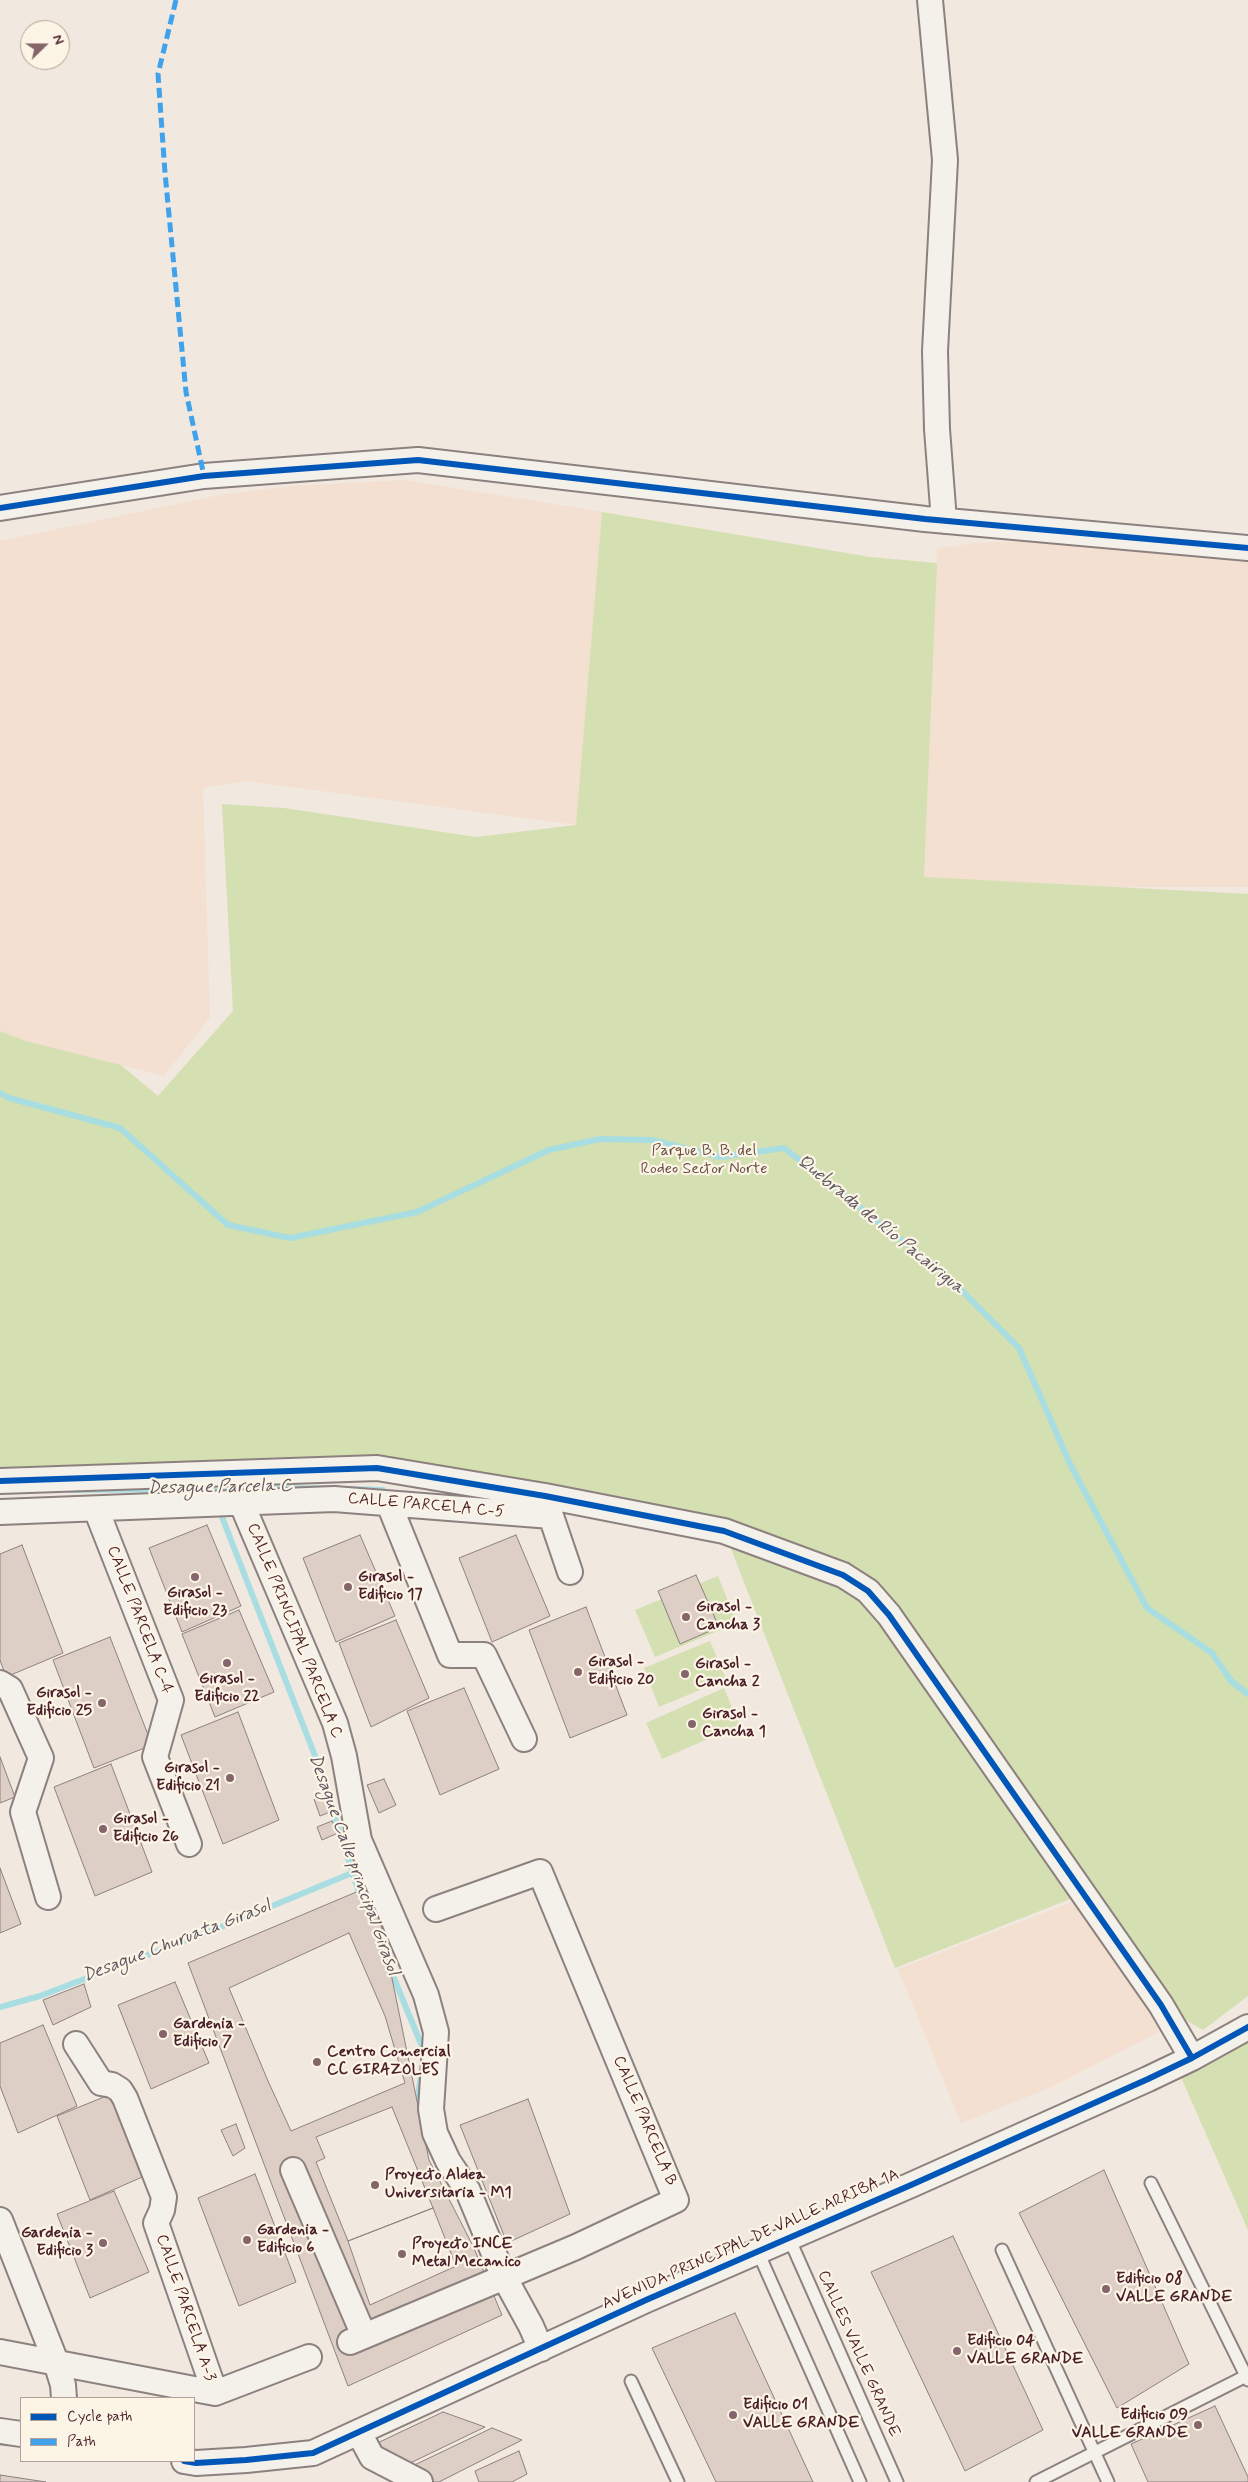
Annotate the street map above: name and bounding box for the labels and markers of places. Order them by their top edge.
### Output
place label: Girasol - Edificio 17 [358,1568,422,1606]
marker: Girasol - Edificio 23 [189,1571,201,1583]
marker: Girasol - Edificio 17 [342,1581,354,1593]
place label: Girasol - Edificio 23 [163,1584,227,1622]
place label: Girasol - Cancha 3 [696,1598,760,1636]
marker: Girasol - Cancha 3 [680,1611,692,1623]
place label: Girasol - Edificio 20 [588,1653,654,1691]
place label: Girasol - Cancha 2 [695,1655,760,1693]
marker: Girasol - Edificio 22 [221,1657,233,1669]
marker: Girasol - Edificio 20 [572,1666,584,1678]
marker: Girasol - Cancha 2 [679,1668,691,1680]
place label: Girasol - Edificio 22 [194,1670,260,1708]
place label: Girasol - Edificio 25 [26,1684,92,1722]
marker: Girasol - Edificio 25 [96,1697,108,1709]
place label: Girasol - Cancha 1 [702,1705,766,1743]
marker: Girasol - Cancha 1 [686,1718,698,1730]
place label: Girasol - Edificio 21 [156,1759,220,1797]
marker: Girasol - Edificio 21 [224,1772,236,1784]
place label: Girasol - Edificio 26 [113,1810,179,1848]
marker: Girasol - Edificio 26 [97,1823,109,1835]
place label: Gardenia - Edificio 7 [173,2015,245,2053]
marker: Gardenia - Edificio 7 [157,2028,169,2040]
place label: Centro Comercial CC GIRAZOLES [327,2043,451,2081]
marker: Centro Comercial CC GIRAZOLES [311,2056,323,2068]
place label: Proyecto Aldea Universitaria - M1 [385,2166,512,2204]
marker: Proyecto Aldea Universitaria - M1 [369,2179,381,2191]
place label: Gardenia - Edificio 6 [257,2221,329,2259]
place label: Gardenia - Edificio 3 [21,2224,93,2262]
marker: Gardenia - Edificio 6 [241,2234,253,2246]
place label: Proyecto INCE Metal Mecanico [412,2235,521,2273]
marker: Gardenia - Edificio 3 [97,2237,109,2249]
marker: Proyecto INCE Metal Mecanico [396,2248,408,2260]
place label: Edificio 08 VALLE GRANDE [1116,2270,1232,2308]
marker: Edificio 08 VALLE GRANDE [1100,2283,1112,2295]
place label: Edificio 04 VALLE GRANDE [967,2332,1083,2370]
marker: Edificio 04 VALLE GRANDE [951,2345,963,2357]
place label: Edificio 01 VALLE GRANDE [743,2396,859,2434]
place label: Edificio 09 VALLE GRANDE [1072,2406,1188,2444]
marker: Edificio 01 VALLE GRANDE [727,2409,739,2421]
marker: Edificio 09 VALLE GRANDE [1192,2419,1204,2431]

